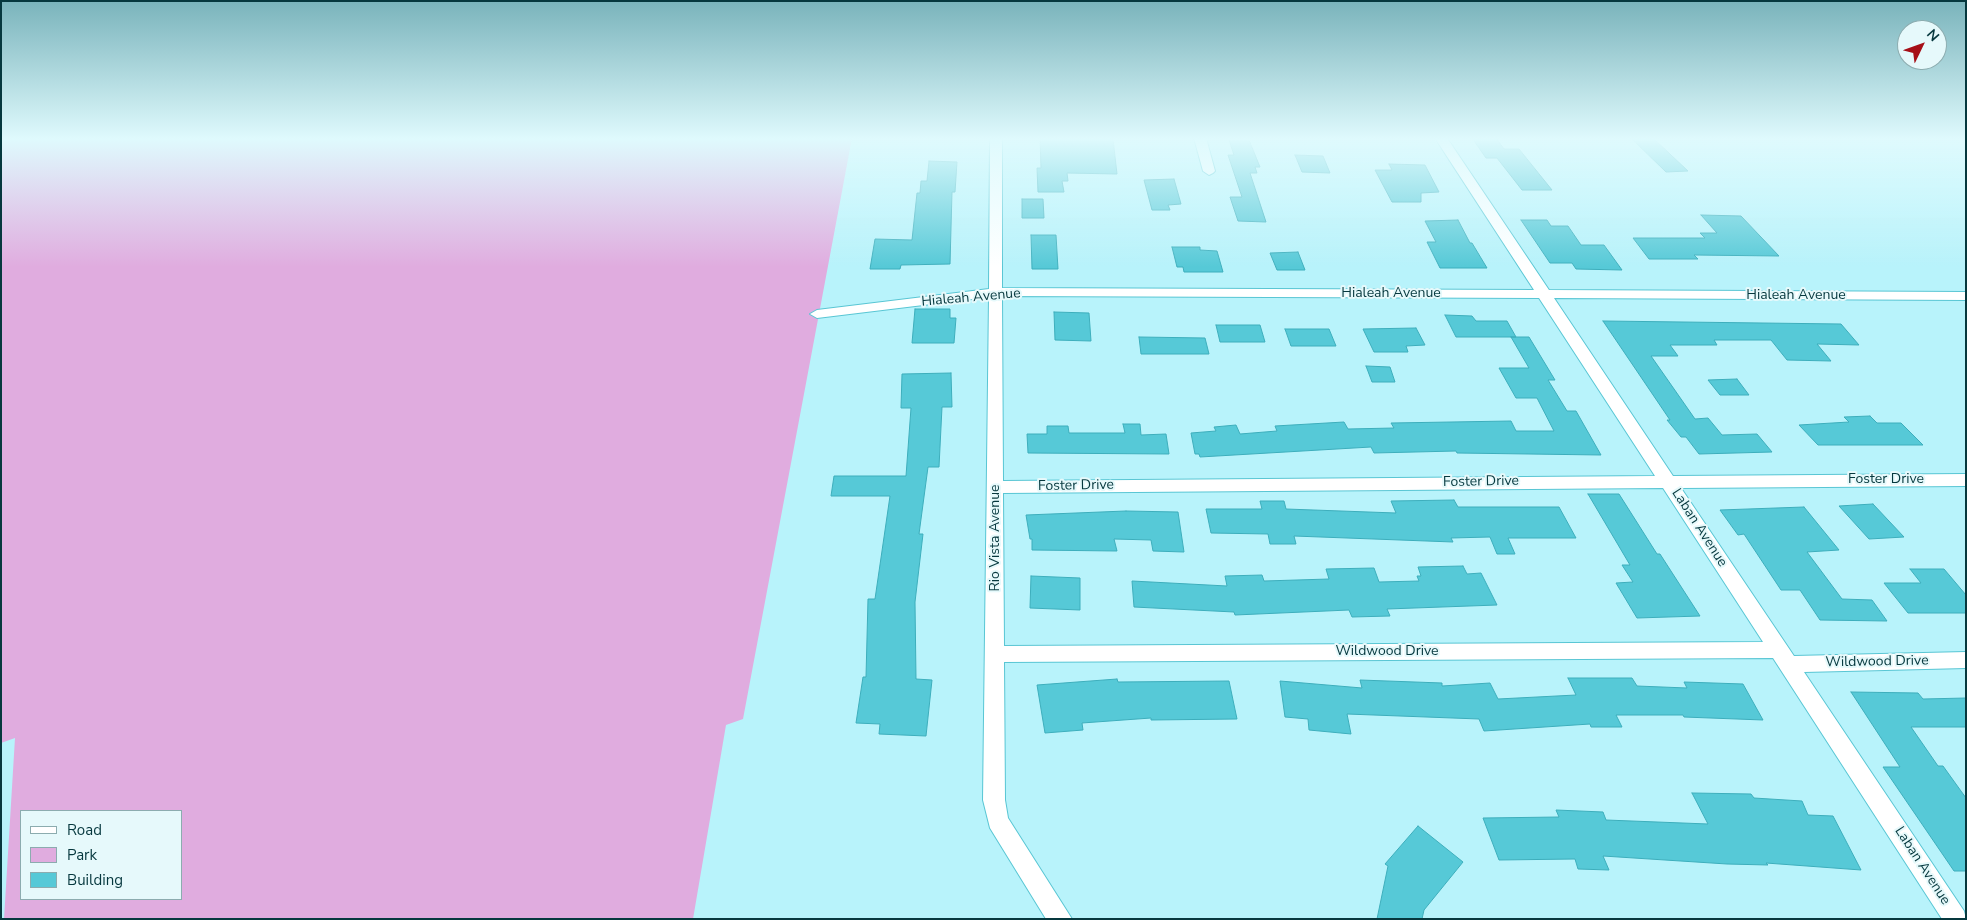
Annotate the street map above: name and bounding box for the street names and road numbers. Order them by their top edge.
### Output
street label: Hialeah Avenue [921,285,1021,311]
street label: Hialeah Avenue [1341,286,1441,302]
street label: Hialeah Avenue [1746,288,1846,304]
street label: Foster Drive [1848,472,1924,488]
street label: Foster Drive [1443,473,1519,491]
street label: Foster Drive [1038,477,1114,495]
street label: Rio Vista Avenue [988,484,1004,592]
street label: Laban Avenue [1668,486,1730,570]
street label: Wildwood Drive [1335,644,1439,660]
street label: Wildwood Drive [1825,653,1929,671]
street label: Laban Avenue [1891,824,1953,908]

